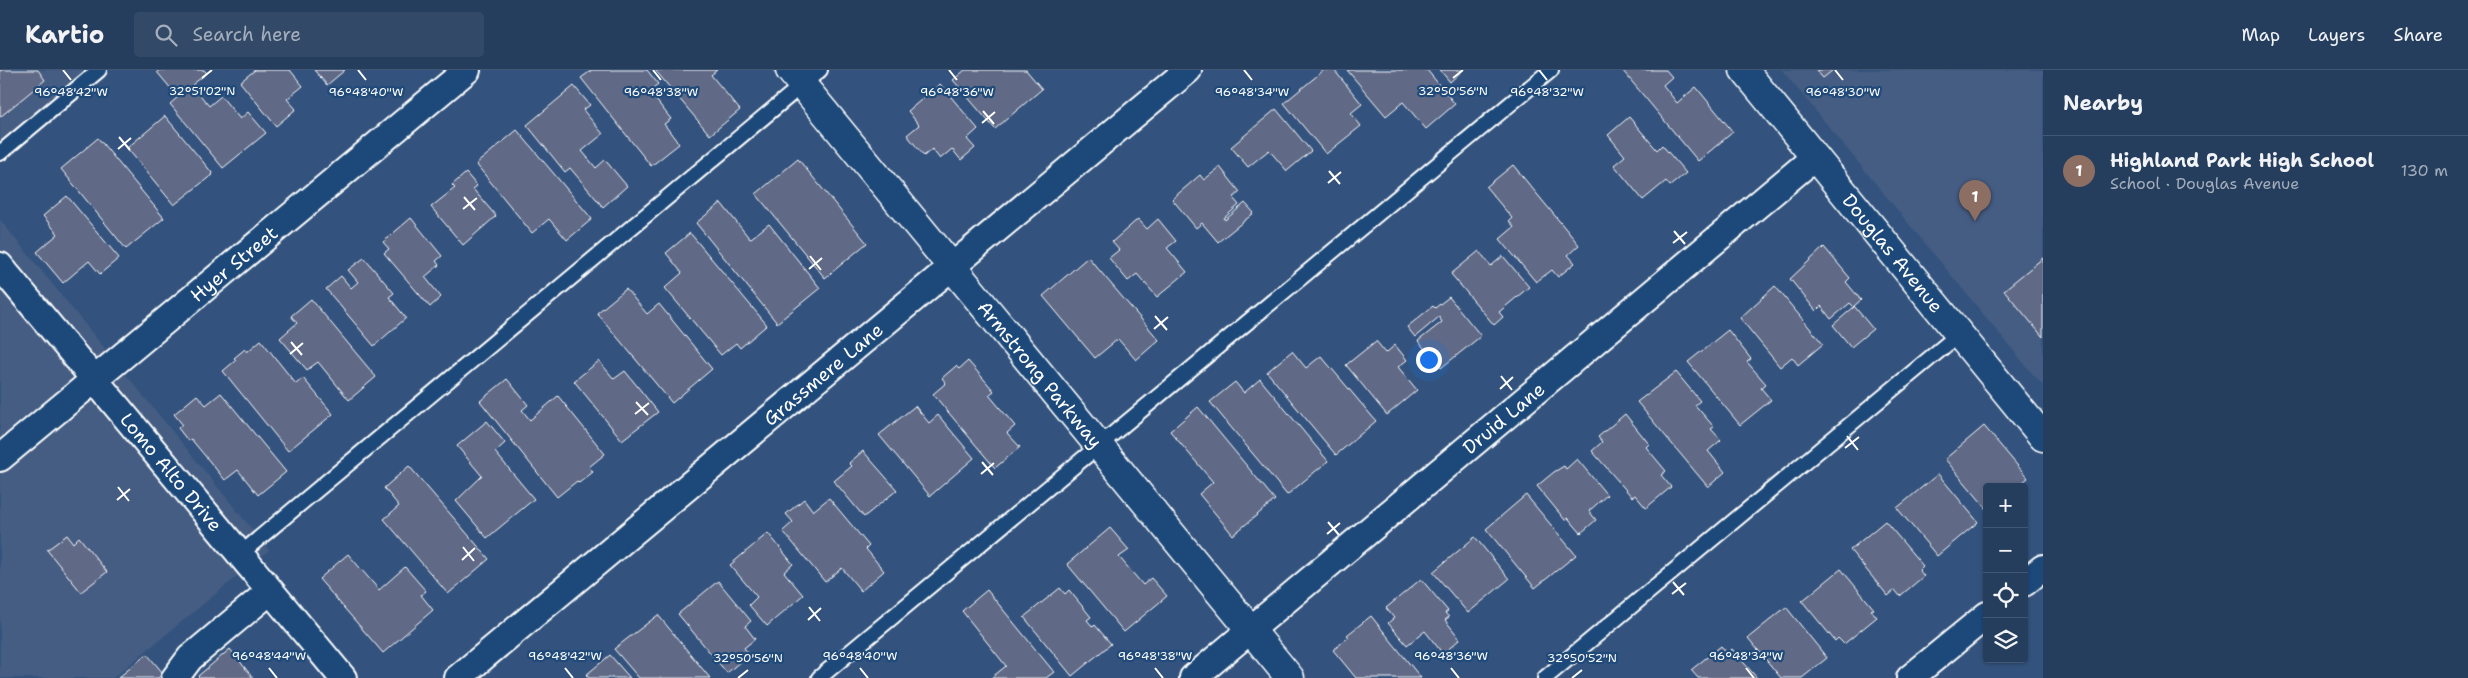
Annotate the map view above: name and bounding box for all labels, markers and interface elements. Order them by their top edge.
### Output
search box [134,12,484,57]
text: Kartio [25,19,104,51]
icon: search [152,21,180,49]
text: Search here [192,22,301,47]
text: Map [2242,23,2280,47]
text: Layers [2308,23,2365,47]
text: Share [2393,23,2443,47]
text: 32°51'02"N [169,83,235,99]
text: 32°50'56"N [1418,83,1488,99]
text: 96°48'42"W [34,84,108,100]
text: 96°48'40"W [329,84,403,100]
text: 96°48'38"W [624,84,698,100]
text: 96°48'36"W [920,84,994,100]
text: 96°48'34"W [1215,84,1289,100]
text: 96°48'32"W [1510,84,1584,100]
text: 96°48'30"W [1805,84,1881,100]
text: Nearby [2063,89,2143,117]
text: Highland Park High School [2110,148,2374,173]
text: 1 [2075,160,2083,181]
text: 130 m [2401,160,2448,181]
text: School · Douglas Avenue [2110,173,2299,194]
pin: 1 [1959,180,1991,221]
street label: Douglas Avenue [1837,188,1949,318]
street label: Hyer Street [185,220,283,308]
street label: Armstrong Parkway [972,296,1108,454]
street label: Grassmere Lane [758,317,888,431]
your location [1416,347,1442,373]
street label: Druid Lane [1458,377,1550,460]
street label: Lomo Alto Drive [114,408,228,537]
map controls [1983,483,2028,663]
button: + [1983,483,2028,528]
button: − [1983,528,2028,573]
button: locate [1983,573,2028,618]
button: layers [1983,618,2028,663]
text: 96°48'44"W [232,648,306,664]
text: 96°48'42"W [528,648,602,664]
text: 96°48'40"W [823,648,897,664]
text: 96°48'38"W [1118,648,1192,664]
text: 96°48'36"W [1414,648,1488,664]
text: 96°48'34"W [1709,648,1783,664]
text: 32°50'56"N [713,650,783,666]
text: 32°50'52"N [1547,650,1617,666]

